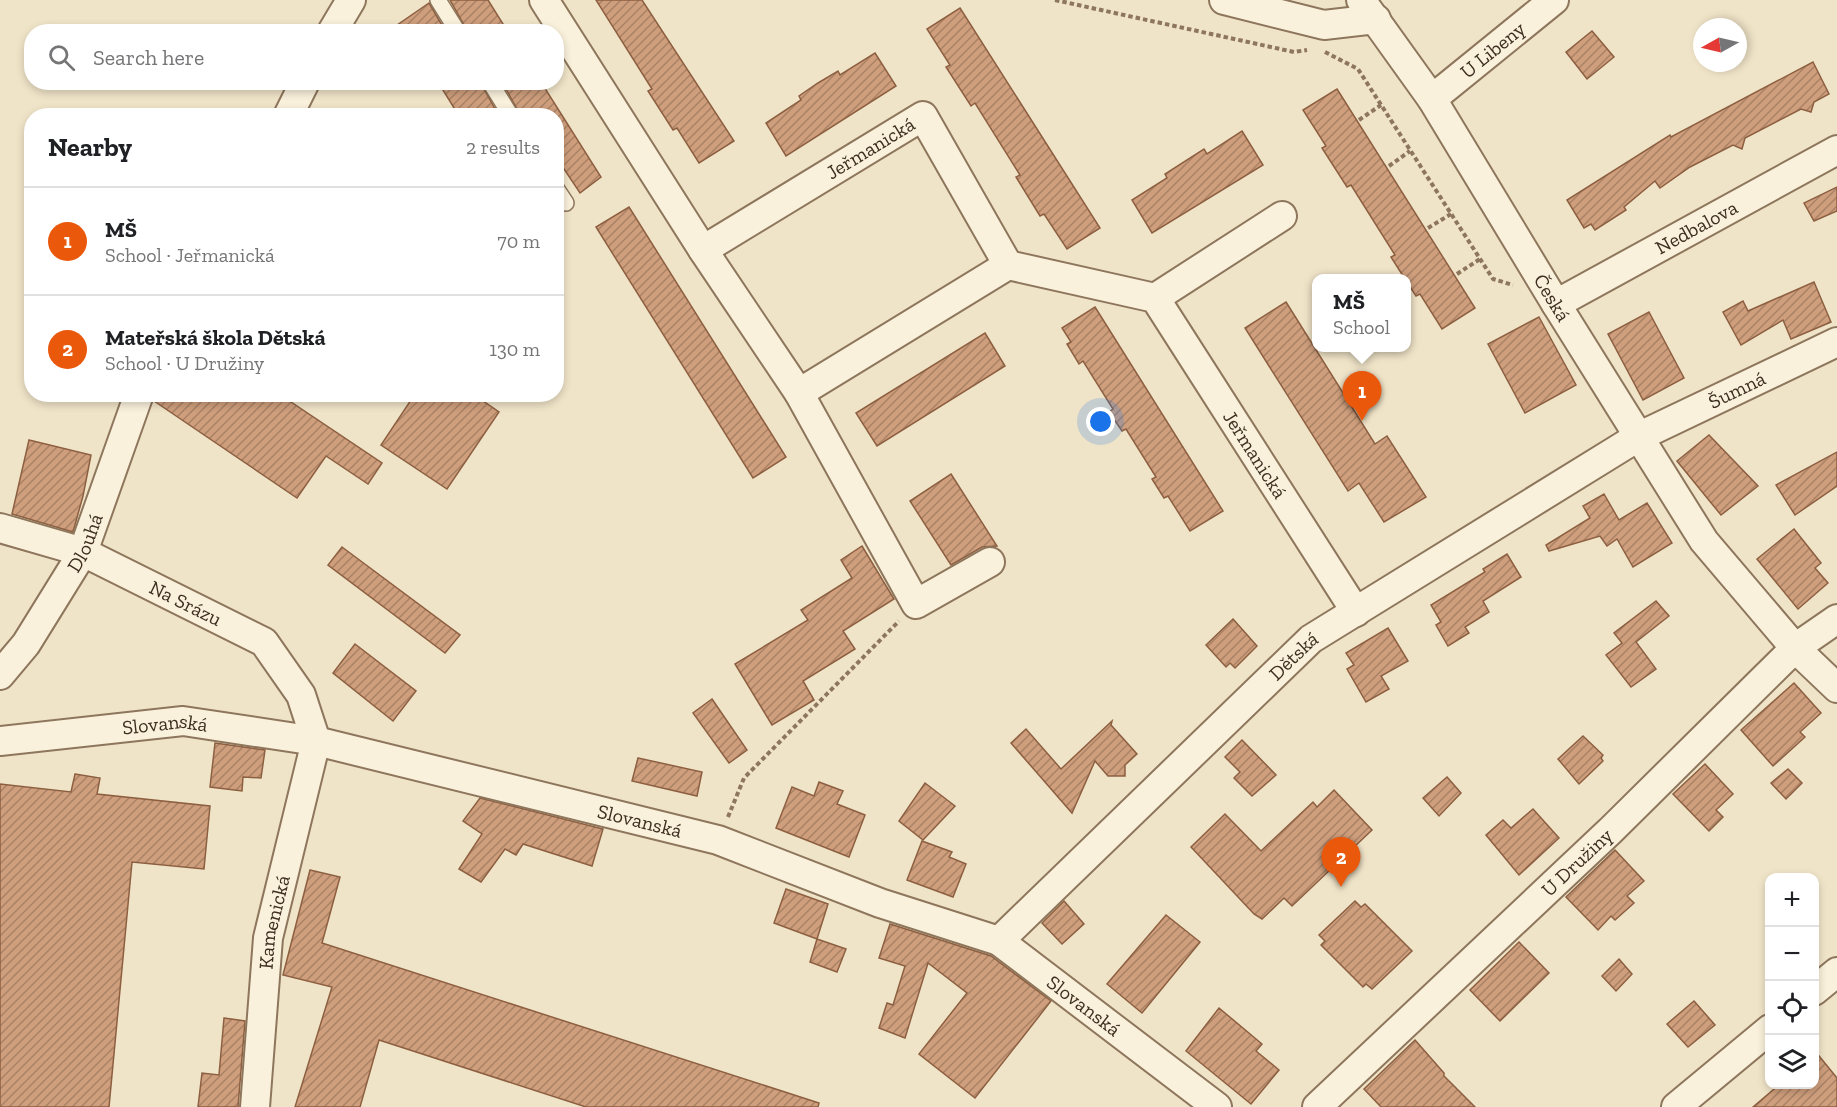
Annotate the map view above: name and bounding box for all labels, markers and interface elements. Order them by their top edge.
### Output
street label: U Libeny [1455,16,1531,83]
north arrow [1693,18,1747,72]
search box [24,24,564,90]
icon: search [45,41,78,74]
text: Search here [93,44,204,71]
street label: Jeřmanická [822,112,920,184]
text: Nearby [48,131,132,163]
text: 2 results [466,135,540,159]
street label: Nedbalova [1651,195,1742,259]
text: MŠ [105,216,137,243]
text: 1 [63,229,72,253]
text: 70 m [497,229,540,253]
text: School · Jeřmanická [105,243,275,267]
street label: Česká [1529,270,1576,326]
popup [1312,274,1411,352]
text: MŠ [1333,288,1365,315]
text: School [1333,315,1390,339]
text: Mateřská škola Dětská [105,324,326,351]
text: 2 [62,337,73,361]
text: 130 m [489,337,540,361]
text: School · U Družiny [105,351,264,375]
street label: Šumná [1704,366,1769,414]
pin: 1 [1342,372,1382,421]
street label: Jeřmanická [1218,406,1292,503]
your location [1086,407,1115,436]
street label: Dlouhá [61,510,108,577]
street label: Na Srázu [145,575,226,631]
street label: Dětská [1264,626,1322,685]
street label: Slovanská [121,709,210,740]
street label: Slovanská [595,799,685,843]
street label: U Družiny [1536,823,1618,901]
pin: 2 [1322,838,1360,887]
street label: Kamenická [254,872,295,970]
map controls [1765,873,1819,1089]
button: + [1765,873,1819,927]
button: − [1765,927,1819,981]
street label: Slovanská [1042,970,1126,1041]
button: locate [1765,981,1819,1035]
button: layers [1765,1035,1819,1089]

